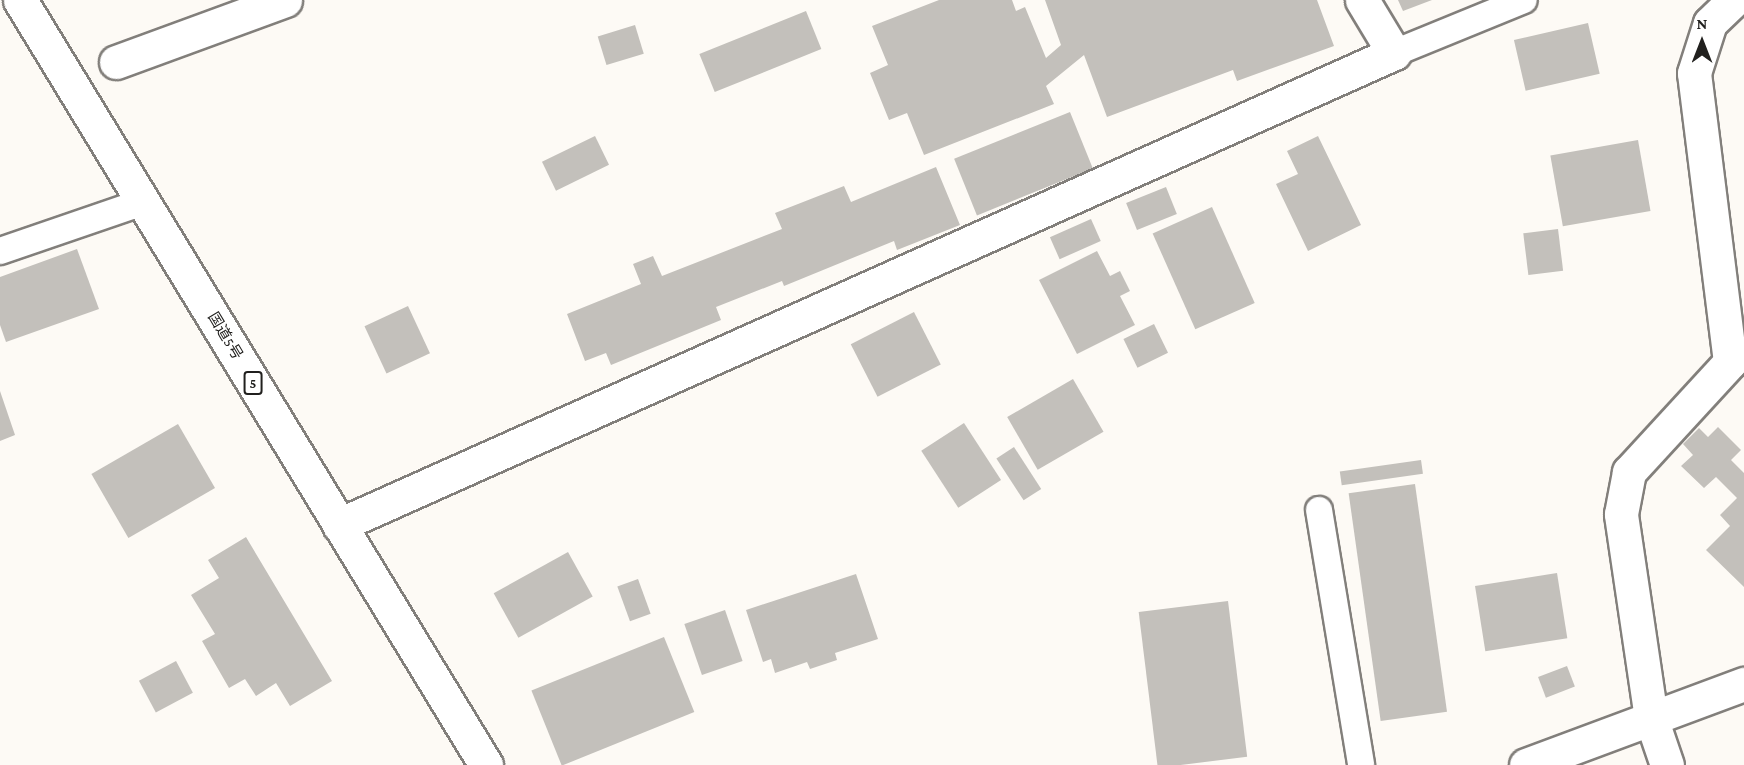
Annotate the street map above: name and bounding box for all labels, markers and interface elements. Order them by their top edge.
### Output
north arrow [1672,12,1732,72]
text: N [1697,15,1707,32]
street label: 国道5号 [204,309,246,363]
road number: 5 [242,372,264,394]

